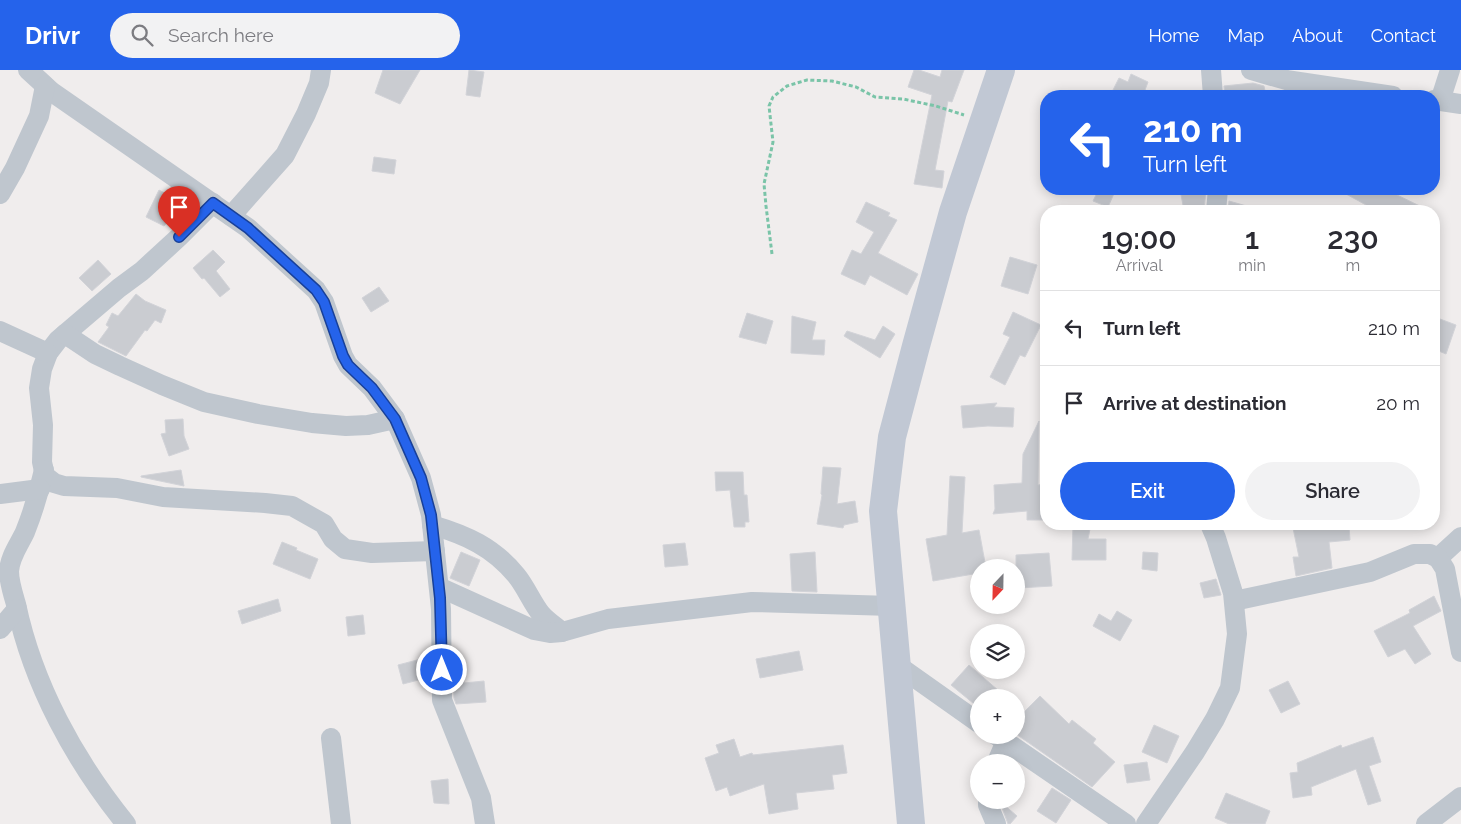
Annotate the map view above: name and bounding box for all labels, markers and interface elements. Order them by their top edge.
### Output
search box [110,13,460,58]
text: Drivr [25,21,80,50]
icon: search [128,21,156,49]
text: Search here [168,24,274,46]
text: Home [1148,25,1199,46]
text: Map [1227,25,1264,46]
text: About [1292,25,1343,46]
text: Contact [1371,25,1436,46]
text: 210 m [1143,109,1243,150]
icon: left [1060,110,1125,175]
text: Turn left [1143,151,1227,177]
pin [158,186,200,237]
icon: arrive [165,193,193,221]
text: 19:00 [1101,221,1177,256]
text: 1 [1245,221,1259,256]
text: 230 [1327,221,1379,256]
text: Arrival [1116,256,1163,275]
text: min [1238,256,1266,275]
text: m [1346,256,1360,275]
icon: left [1060,314,1088,342]
text: Turn left [1103,317,1180,339]
text: 210 m [1368,317,1420,339]
icon: arrive [1060,389,1088,417]
text: Arrive at destination [1103,392,1287,414]
text: 20 m [1376,392,1420,414]
button: Exit [1060,462,1235,520]
button: Share [1245,462,1420,520]
north arrow [970,559,1025,614]
map controls [970,559,1025,809]
button: layers [970,624,1025,679]
position arrow [415,643,467,695]
button: + [970,689,1025,744]
button: − [970,754,1025,809]

